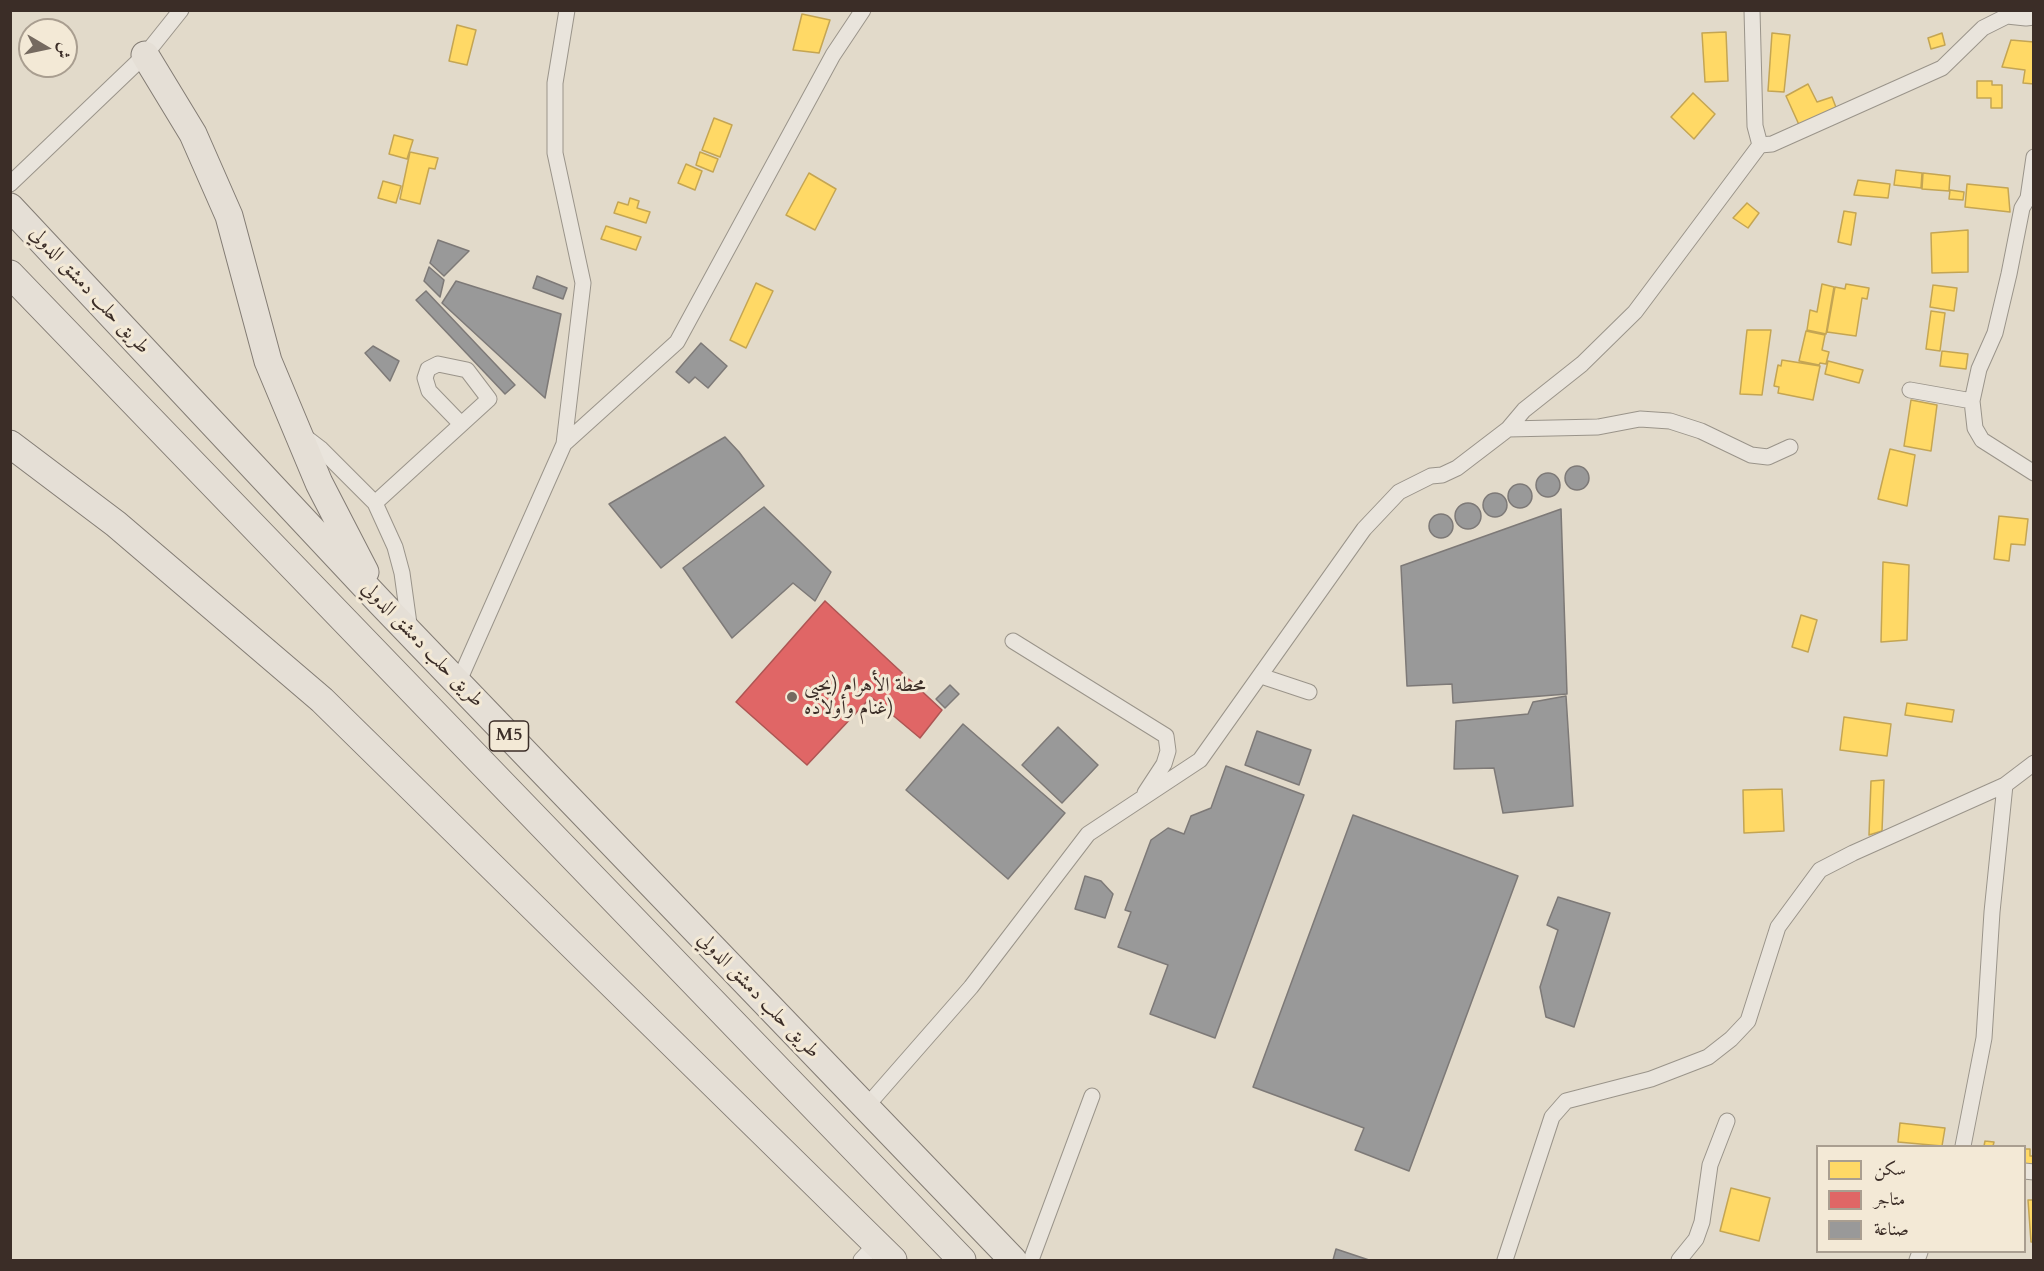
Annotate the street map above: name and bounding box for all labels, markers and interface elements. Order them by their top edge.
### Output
north arrow [18,18,78,78]
text: ش [52,41,76,60]
street label: طريق حلب دمشق الدولي [24,222,154,360]
street label: طريق حلب دمشق الدولي [356,577,488,713]
place label: محطة الأهرام (يحيى غنام وأولاده) [804,674,926,721]
marker: محطة الأهرام (يحيى غنام وأولاده) [785,690,799,704]
road number: M5 [490,721,528,751]
street label: طريق حلب دمشق الدولي [692,928,824,1064]
legend [1816,1145,2026,1253]
text: سكن [1874,1157,1906,1182]
text: متاجر [1874,1187,1905,1212]
text: صناعة [1874,1217,1909,1242]

